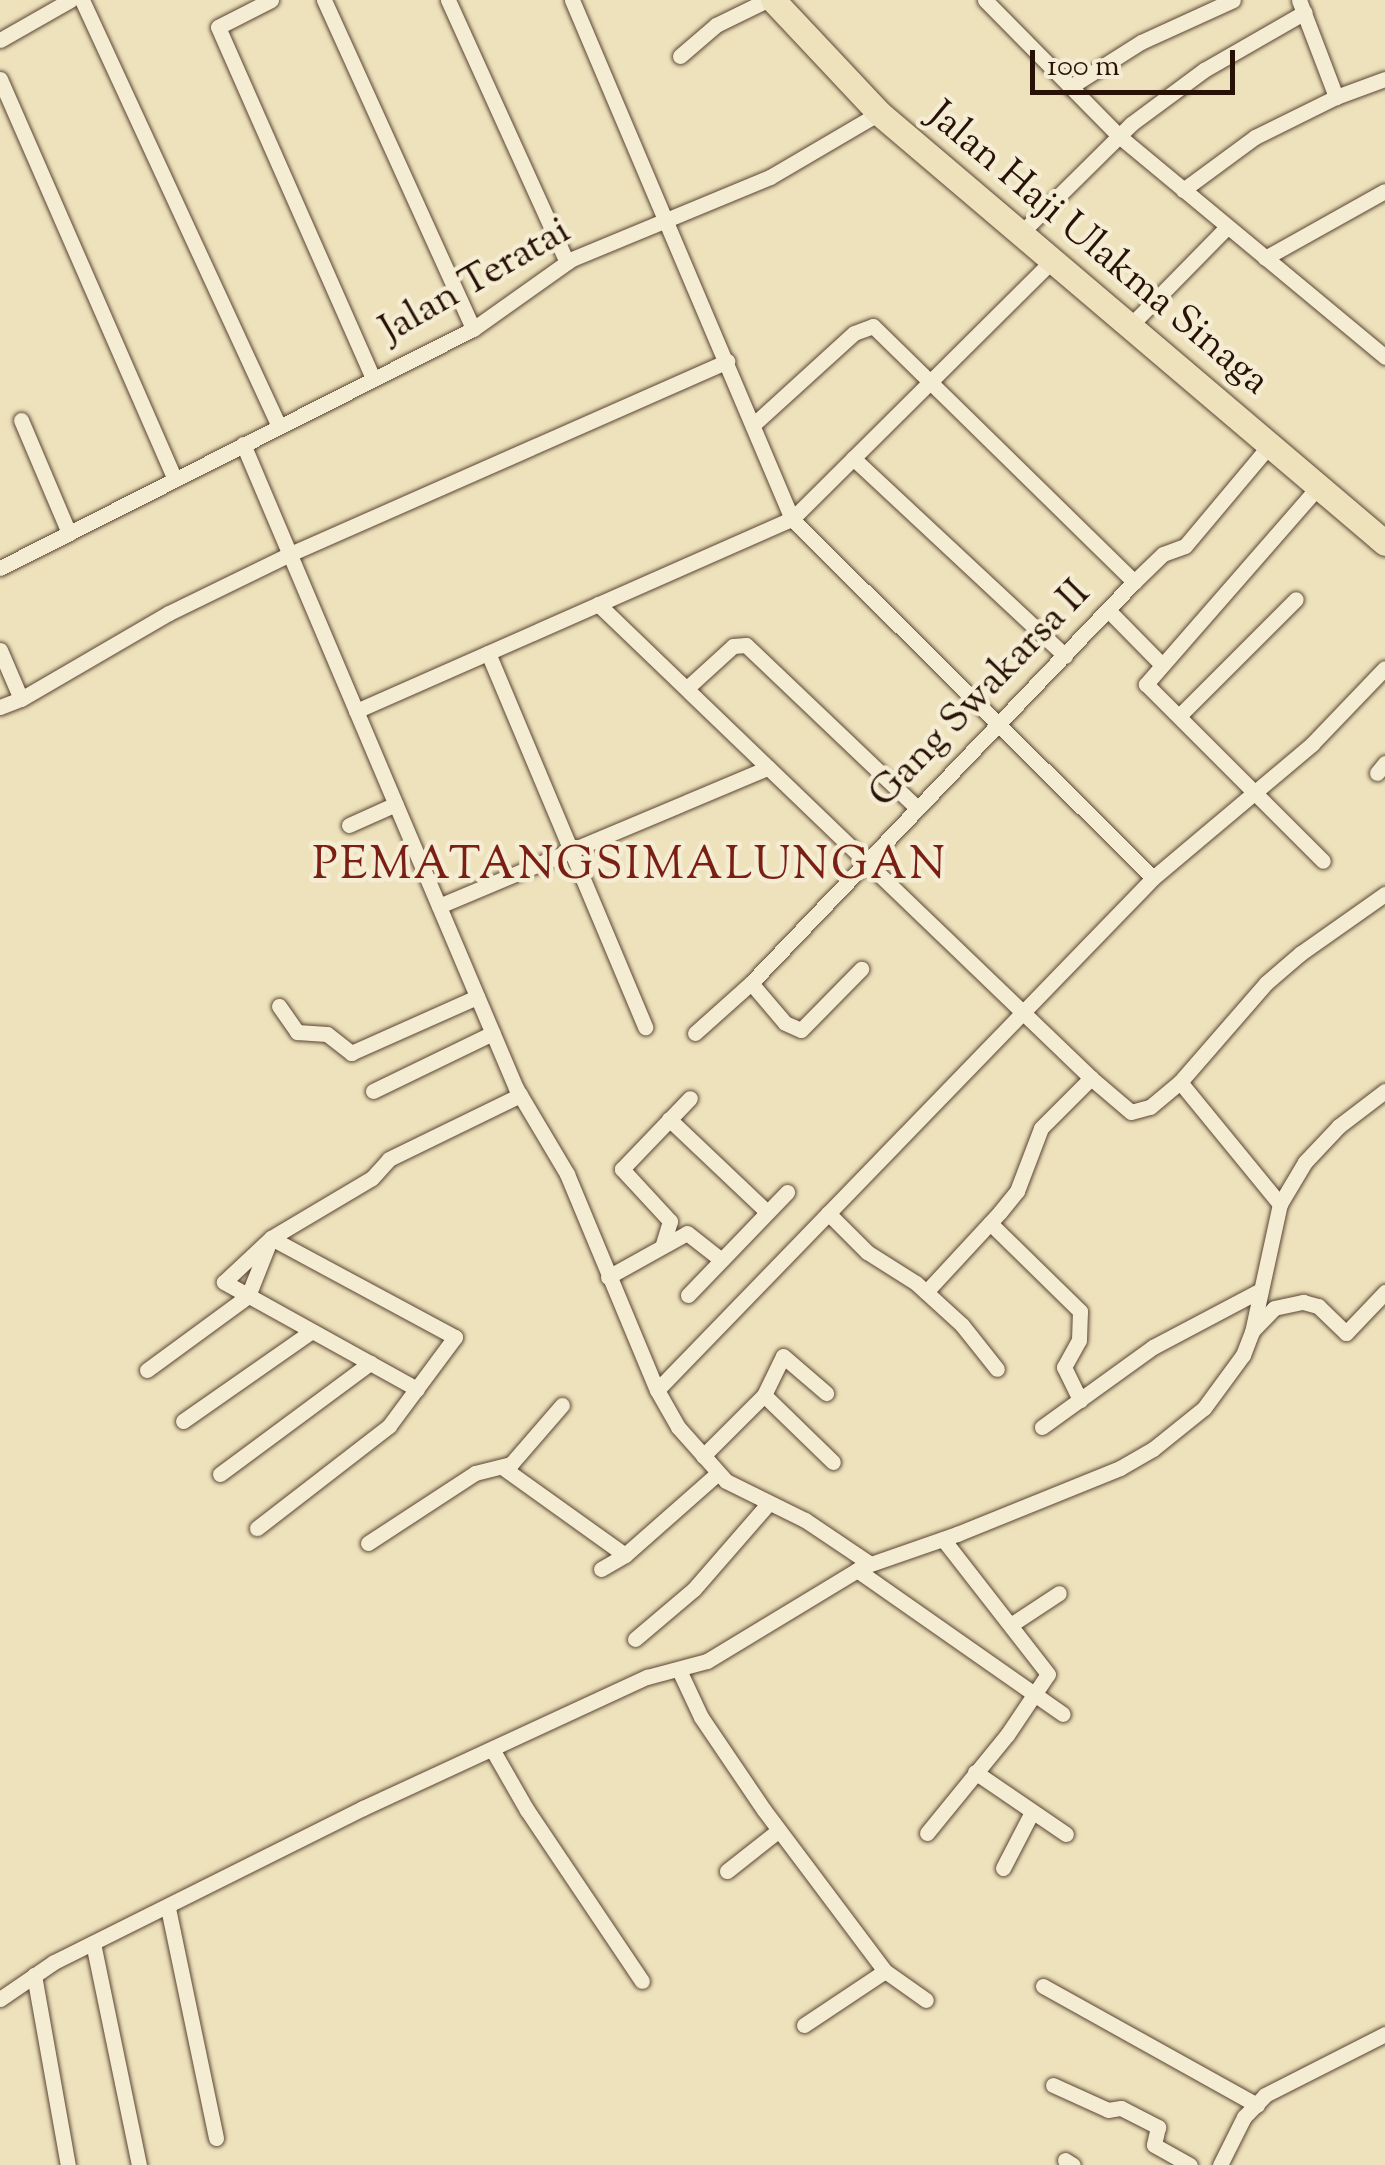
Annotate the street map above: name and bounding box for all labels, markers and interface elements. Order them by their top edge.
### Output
scale bar [1035,30,1240,92]
text: 100 m [1047,46,1120,89]
street label: Jalan Haji Ulakma Sinaga [916,93,1278,407]
street label: Jalan Teratai [372,208,580,356]
street label: Gang Swakarsa II [860,571,1102,819]
district label: PEMATANGSIMALUNGAN [312,841,948,895]

